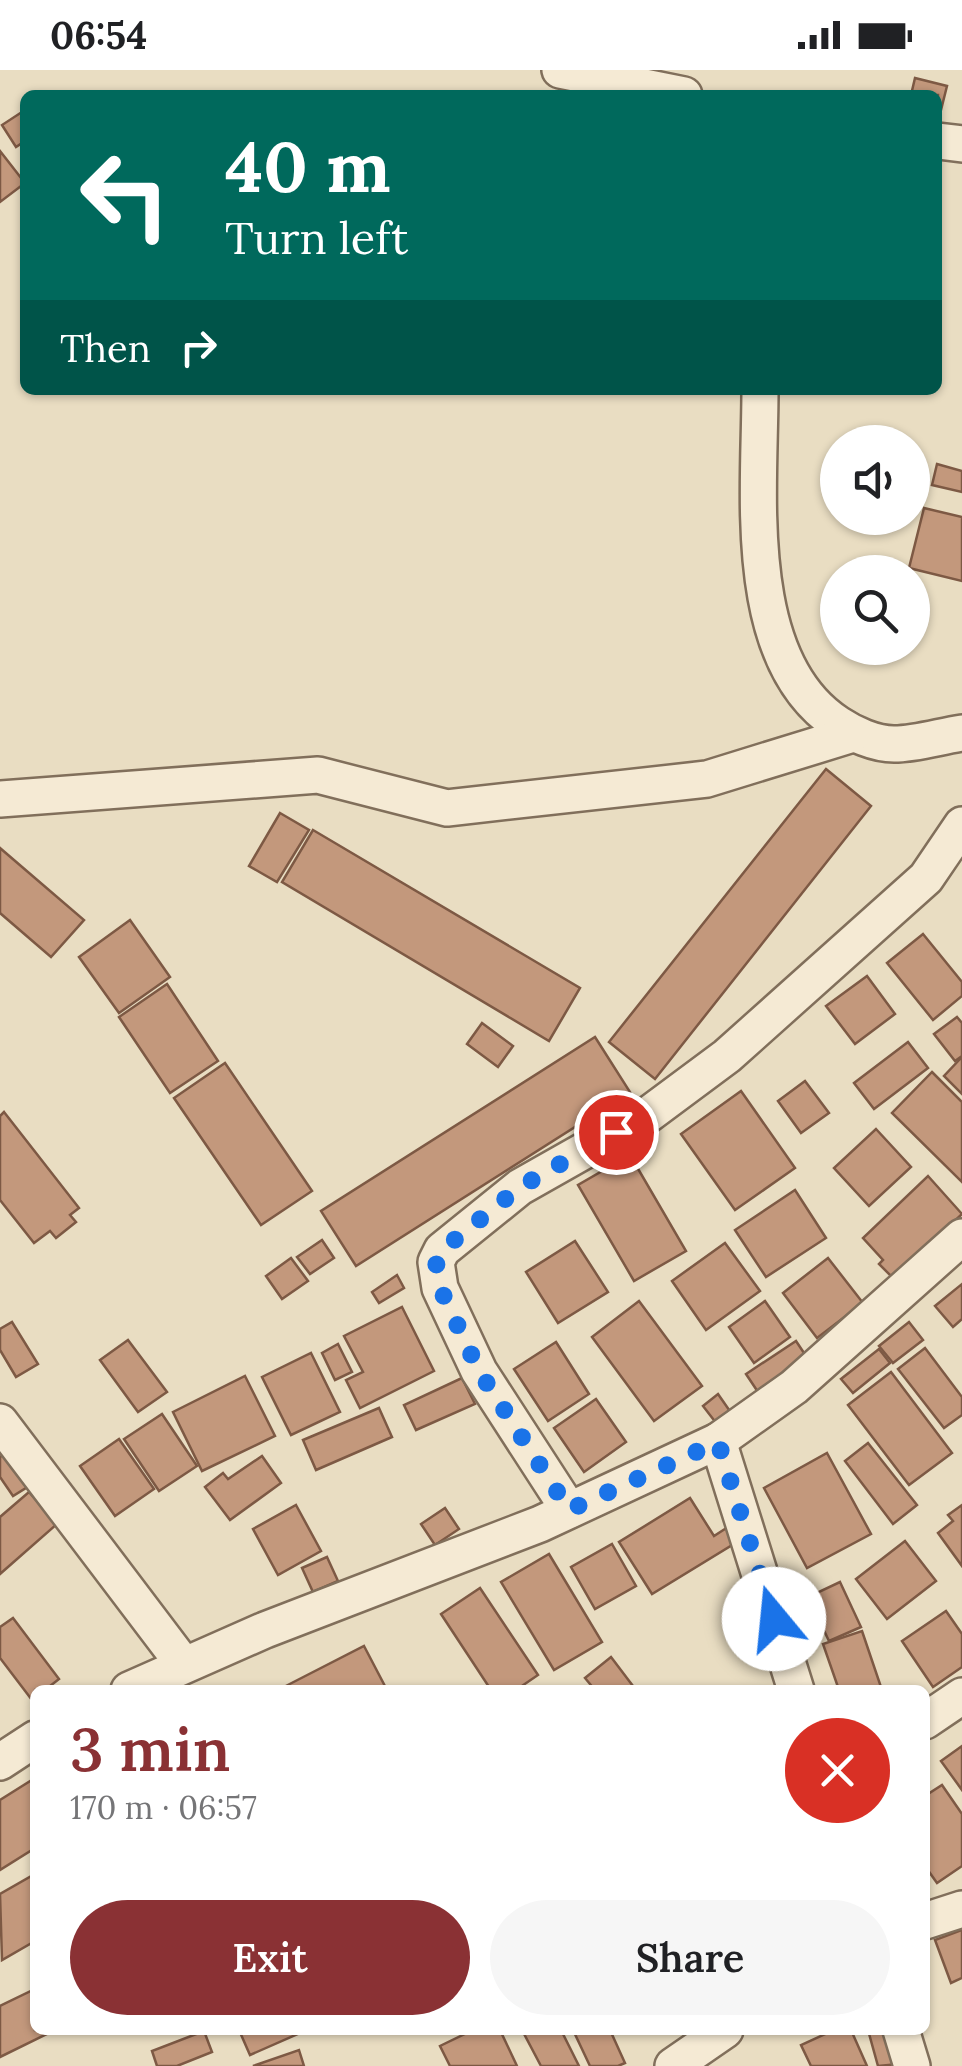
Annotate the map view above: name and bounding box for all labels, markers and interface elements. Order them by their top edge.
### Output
text: 06:54 [50,11,147,59]
text: 40 m [225,122,391,211]
icon: left [60,130,190,260]
text: Turn left [225,209,408,266]
icon: right [171,320,226,375]
text: Then [60,324,151,372]
map controls [820,425,930,665]
button: sound [820,425,930,535]
button: search [820,555,930,665]
pin [574,1090,659,1175]
icon: arrive [589,1105,644,1160]
position arrow [722,1567,826,1671]
text: 3 min [70,1711,230,1787]
button: close [785,1718,890,1823]
text: 170 m · 06:57 [70,1787,257,1828]
button: Exit [70,1900,470,2015]
button: Share [490,1900,890,2015]

